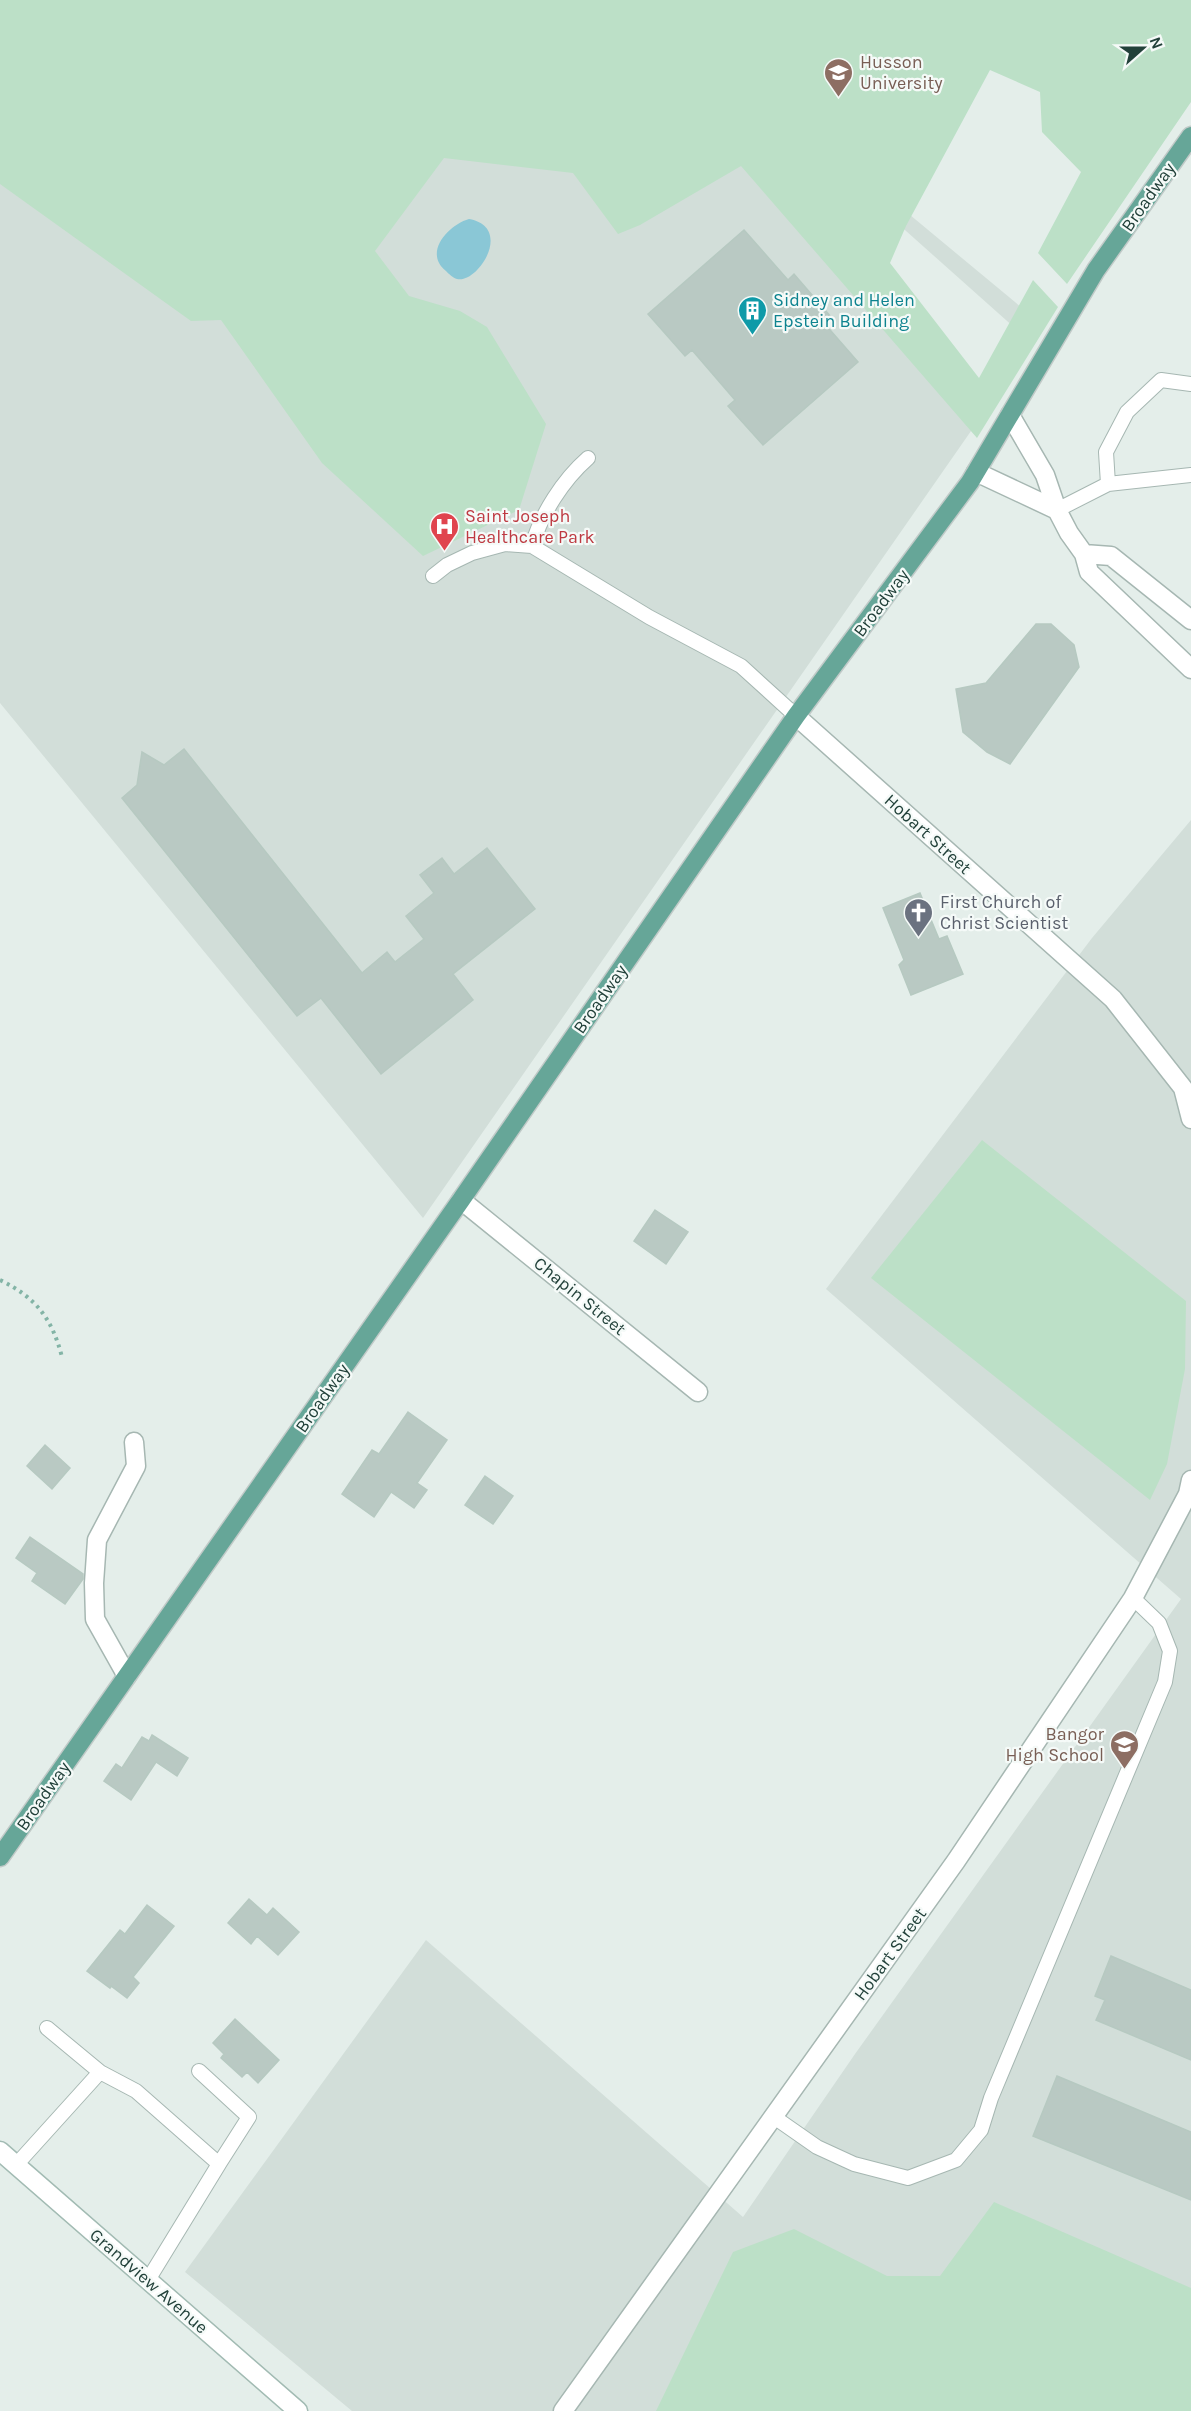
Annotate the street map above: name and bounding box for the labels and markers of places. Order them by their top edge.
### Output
place label: Husson University [860,51,943,94]
school or university icon: Husson University [823,56,855,98]
place label: Sidney and Helen Epstein Building [773,289,915,332]
building icon: Sidney and Helen Epstein Building [736,294,768,336]
place label: Saint Joseph Healthcare Park [465,505,595,548]
hospital icon: Saint Joseph Healthcare Park [428,510,460,552]
place label: First Church of Christ Scientist [940,891,1069,934]
church icon: First Church of Christ Scientist [903,896,935,938]
place label: Bangor High School [1006,1723,1104,1766]
school or university icon: Bangor High School [1109,1728,1141,1770]

